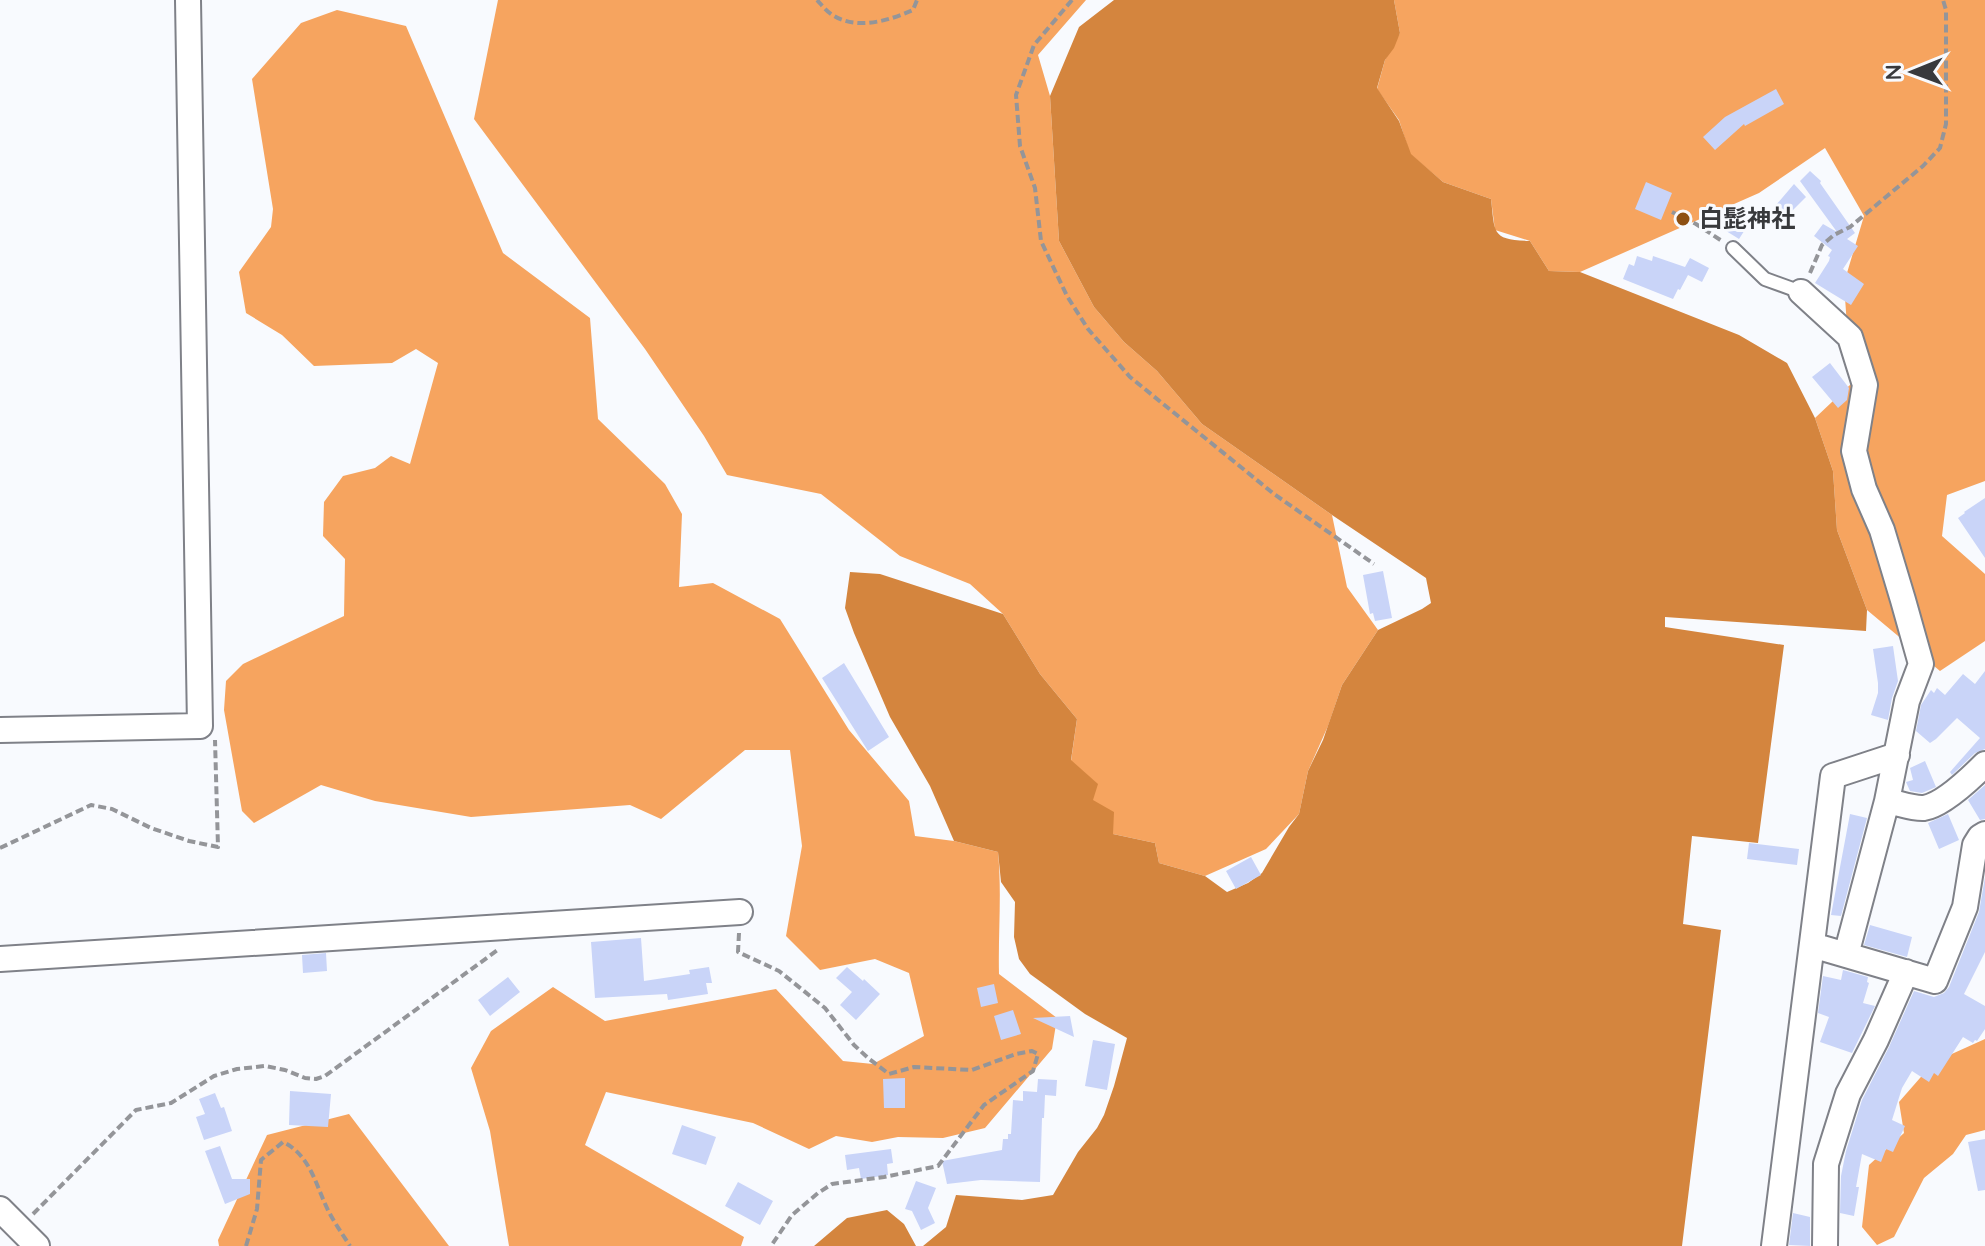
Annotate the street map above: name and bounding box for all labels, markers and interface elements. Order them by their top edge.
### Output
north arrow [1873,32,1953,112]
text: N [1879,64,1907,81]
place label: 白髭神社 [1699,203,1795,233]
marker: 白髭神社 [1674,210,1692,228]

